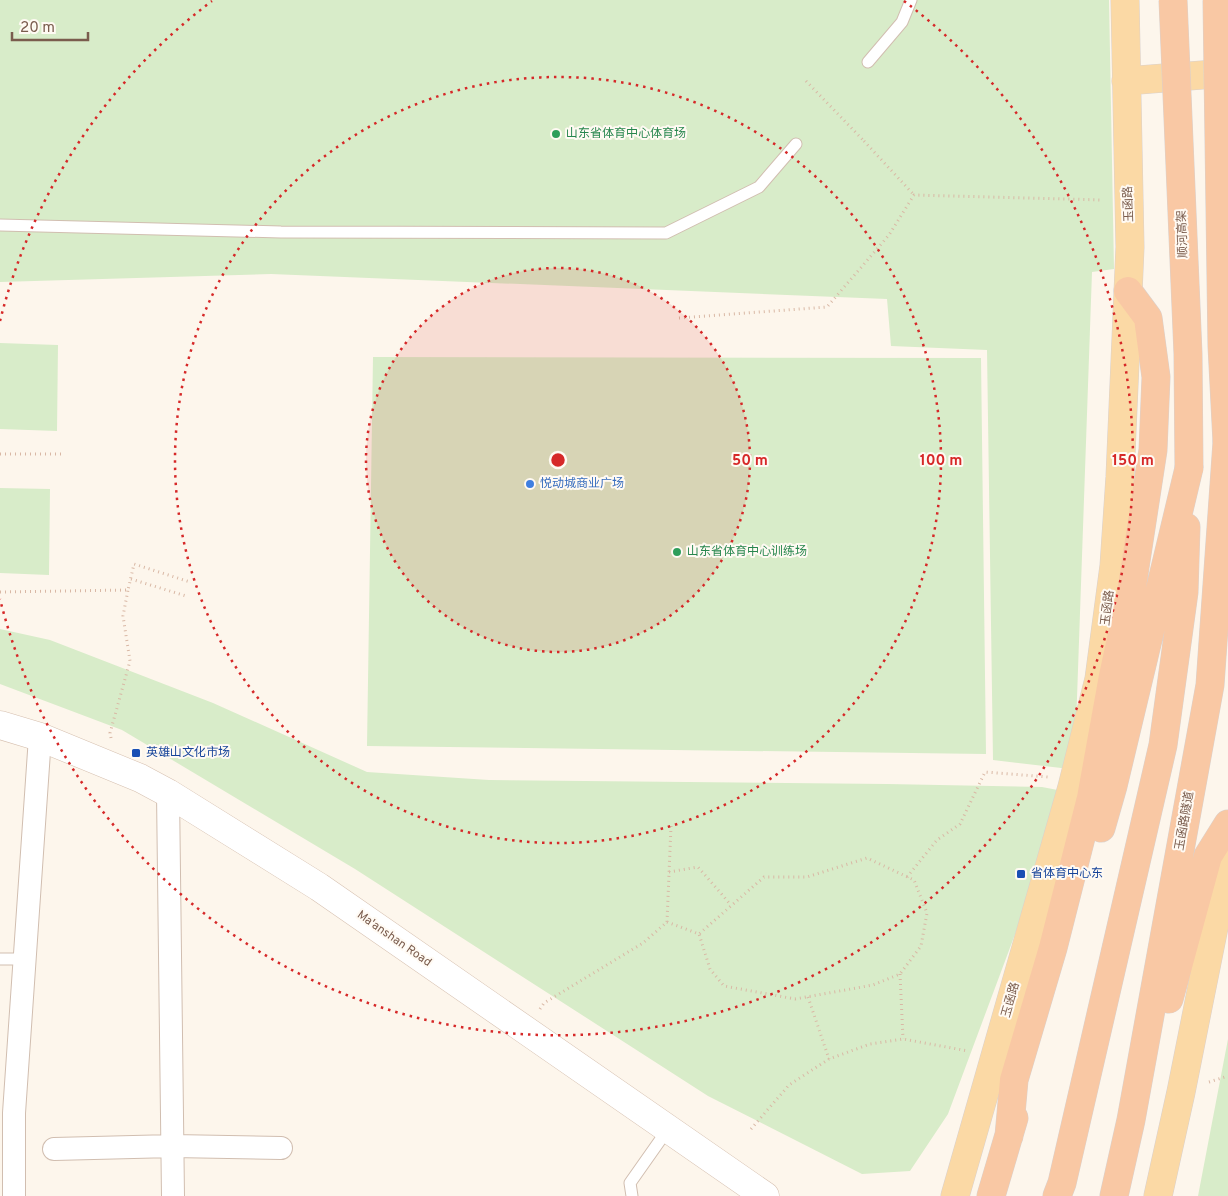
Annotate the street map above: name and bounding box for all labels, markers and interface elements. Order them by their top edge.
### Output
scale bar [12,10,89,42]
text: 20 m [20,19,55,38]
place label: 山东省体育中心体育场 [566,126,686,142]
marker: 山东省体育中心体育场 [550,128,562,140]
street label: 玉函路 [1120,186,1138,222]
street label: 顺河高架 [1174,210,1192,258]
centre of rings [549,451,567,469]
text: 50 m [732,452,768,471]
text: 100 m [920,452,962,471]
text: 150 m [1112,452,1154,471]
place label: 悦动城商业广场 [540,476,624,492]
marker: 悦动城商业广场 [524,478,536,490]
place label: 山东省体育中心训练场 [687,544,807,560]
marker: 山东省体育中心训练场 [671,546,683,558]
street label: 玉函路 [1098,589,1118,627]
place label: 英雄山文化市场 [146,745,230,761]
marker: 英雄山文化市场 [130,747,142,759]
street label: 玉函路隧道 [1172,790,1198,852]
place label: 省体育中心东 [1031,866,1103,882]
marker: 省体育中心东 [1015,868,1027,880]
street label: Ma'anshan Road [354,907,434,971]
street label: 玉函路 [998,980,1024,1020]

